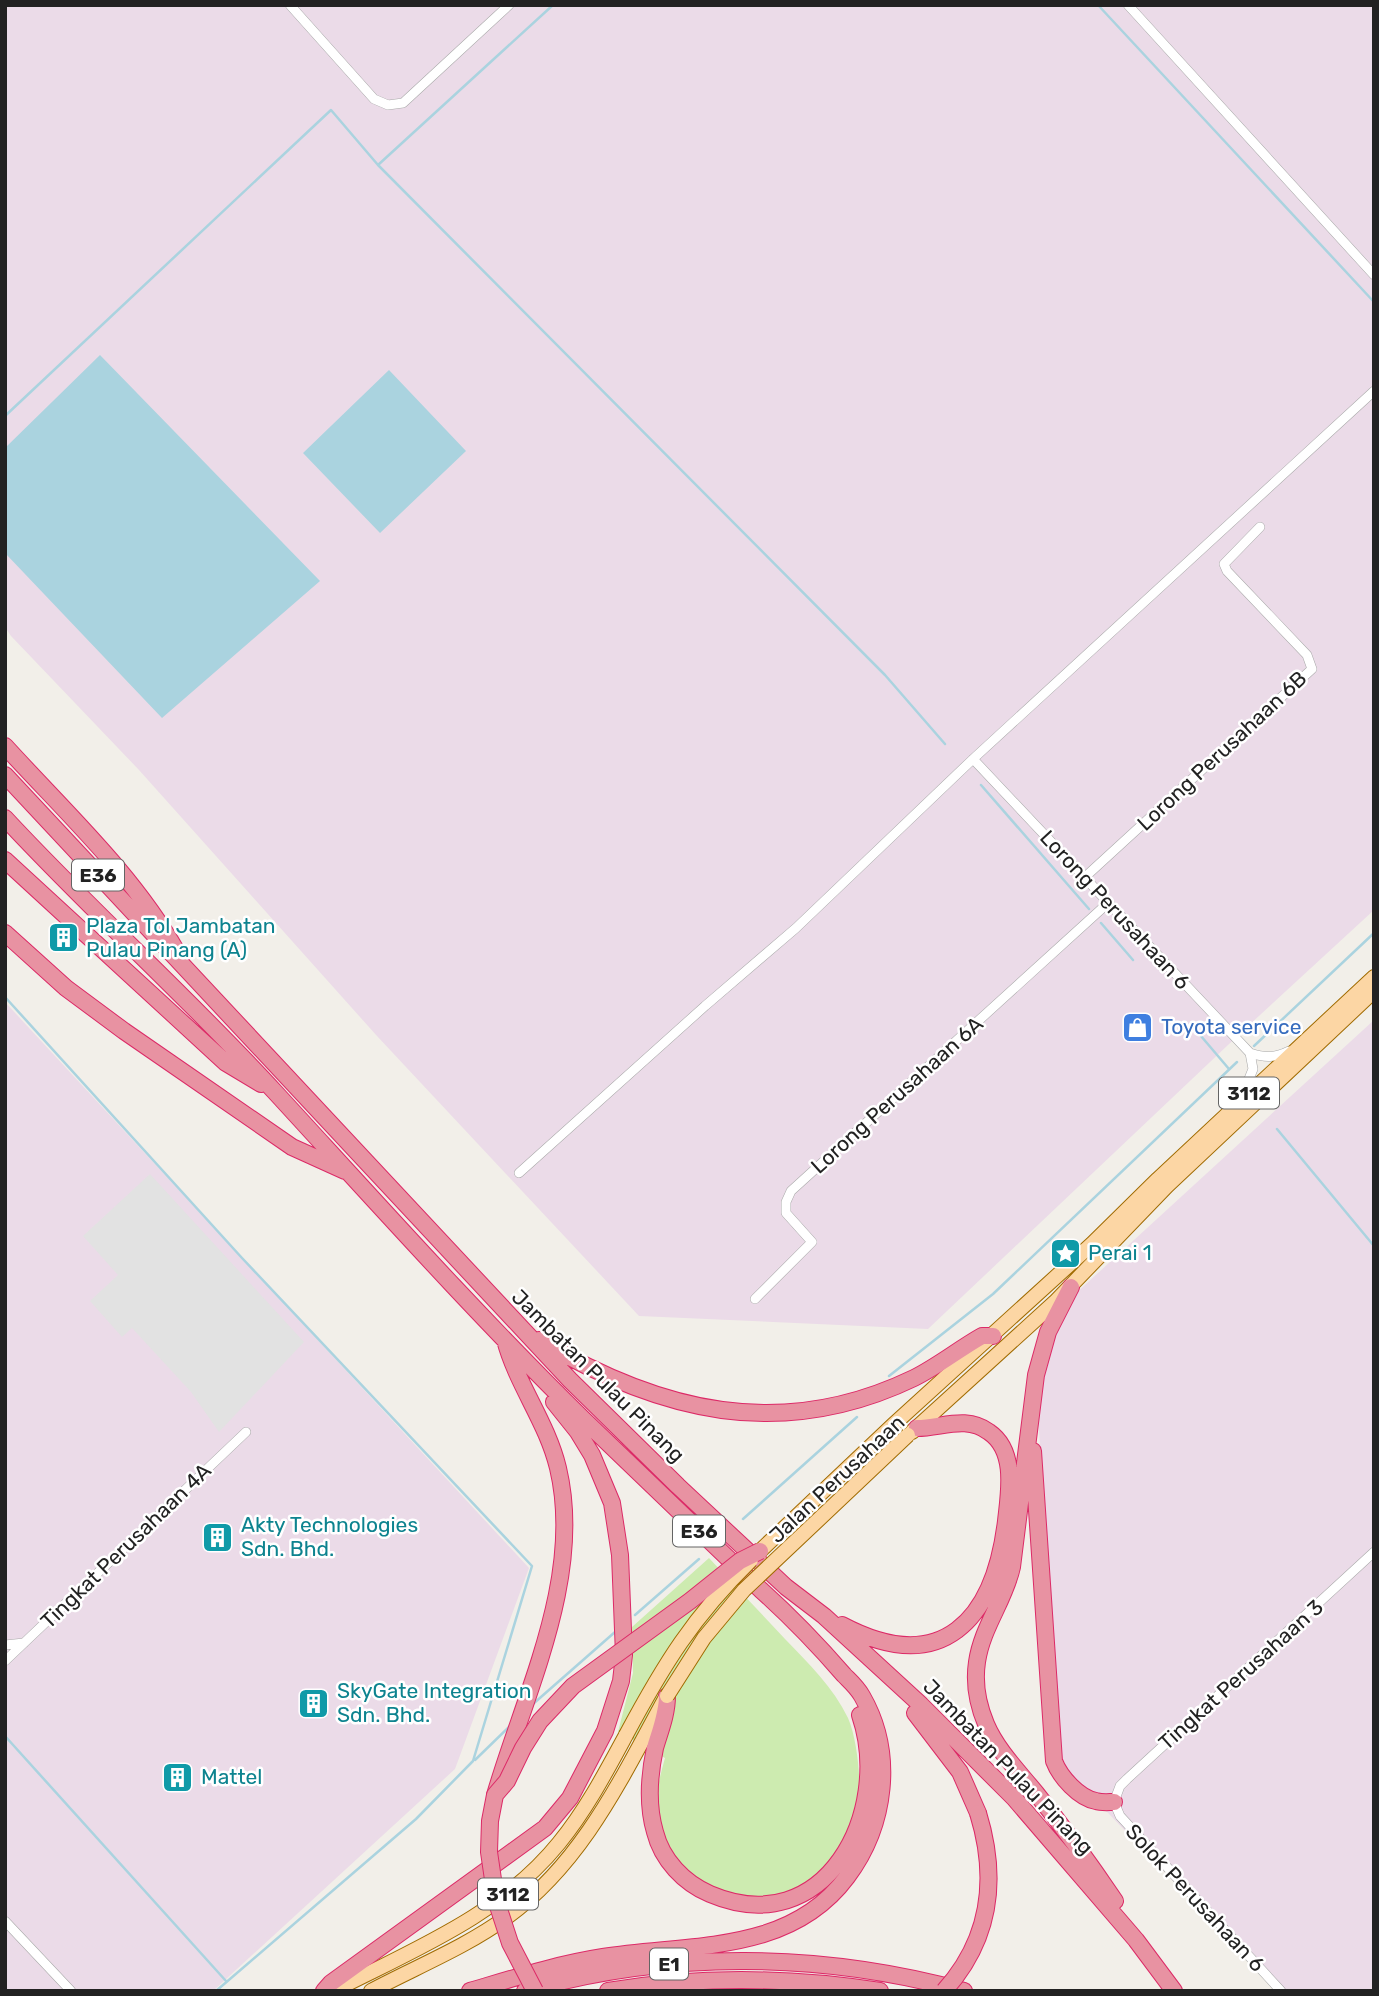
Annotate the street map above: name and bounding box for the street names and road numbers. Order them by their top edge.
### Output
street label: Lorong Perusahaan 6B [1132,666,1312,836]
street label: Lorong Perusahaan 6 [1035,825,1196,994]
road number: E36 [72,860,124,890]
street label: Lorong Perusahaan 6A [806,1011,988,1178]
road number: 3112 [1219,1078,1279,1108]
street label: Jambatan Pulau Pinang [507,1284,690,1467]
street label: Jalan Perusahaan [764,1409,910,1548]
street label: Tingkat Perusahaan 4A [35,1458,216,1633]
road number: E36 [673,1516,725,1546]
street label: Tingkat Perusahaan 3 [1153,1594,1328,1755]
street label: Jambatan Pulau Pinang [918,1674,1099,1859]
street label: Solok Perusahaan 6 [1121,1819,1270,1977]
road number: 3112 [478,1878,538,1910]
road number: E1 [650,1948,688,1980]

